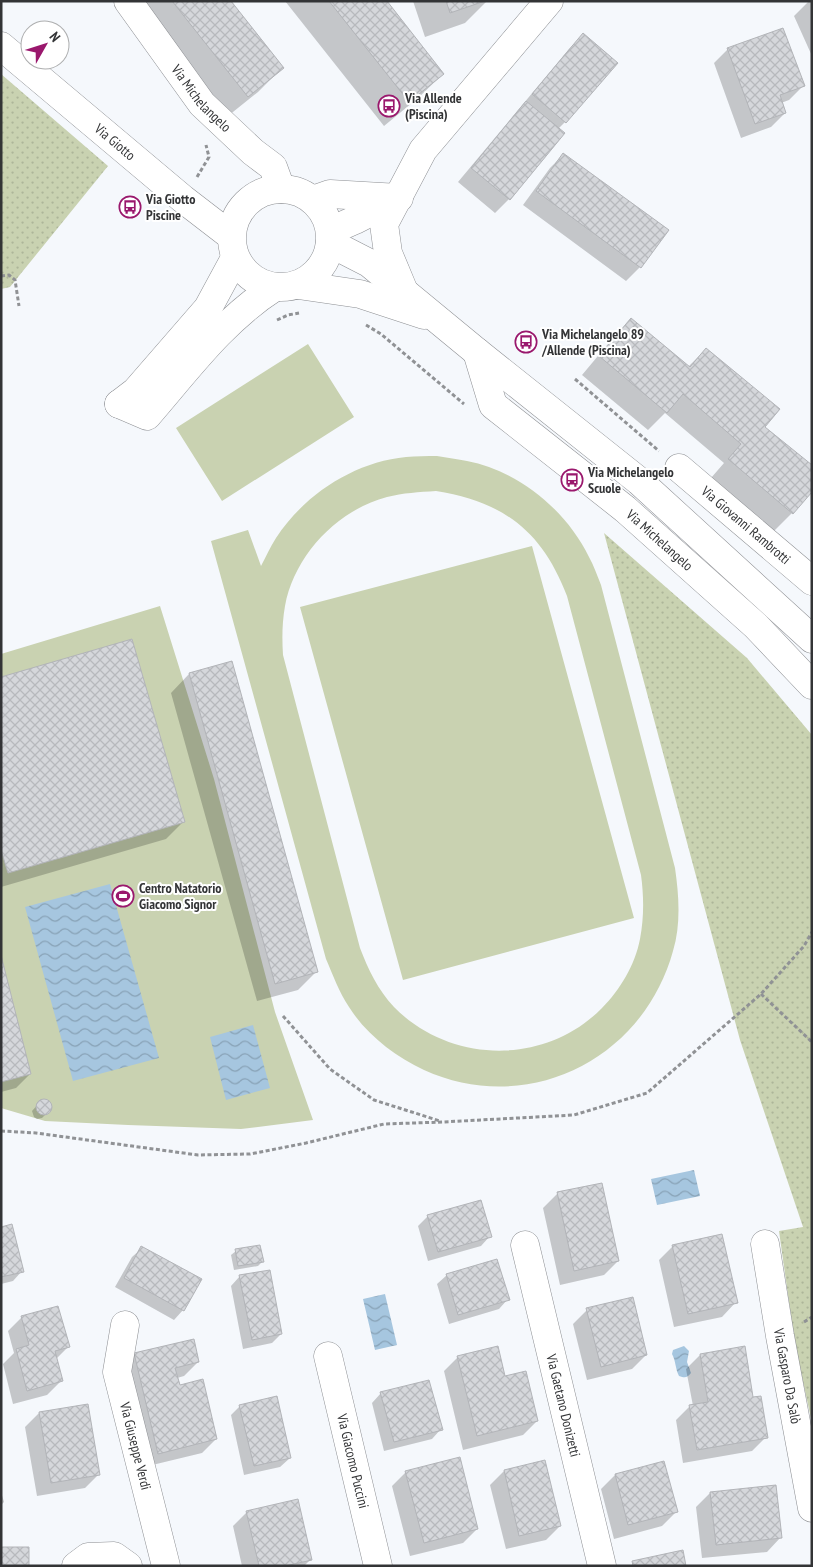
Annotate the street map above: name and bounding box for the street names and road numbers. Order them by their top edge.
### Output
street label: Via Michelangelo [167,60,235,136]
street label: Via Giotto [90,119,139,164]
street label: Via Giovanni Rambrotti [697,481,794,568]
street label: Via Michelangelo [622,505,697,574]
street label: Via Gasparo Da Salò [770,1326,805,1425]
street label: Via Gaetano Donizetti [542,1351,585,1459]
street label: Via Giuseppe Verdi [116,1399,155,1492]
street label: Via Giacomo Puccini [333,1411,373,1510]

